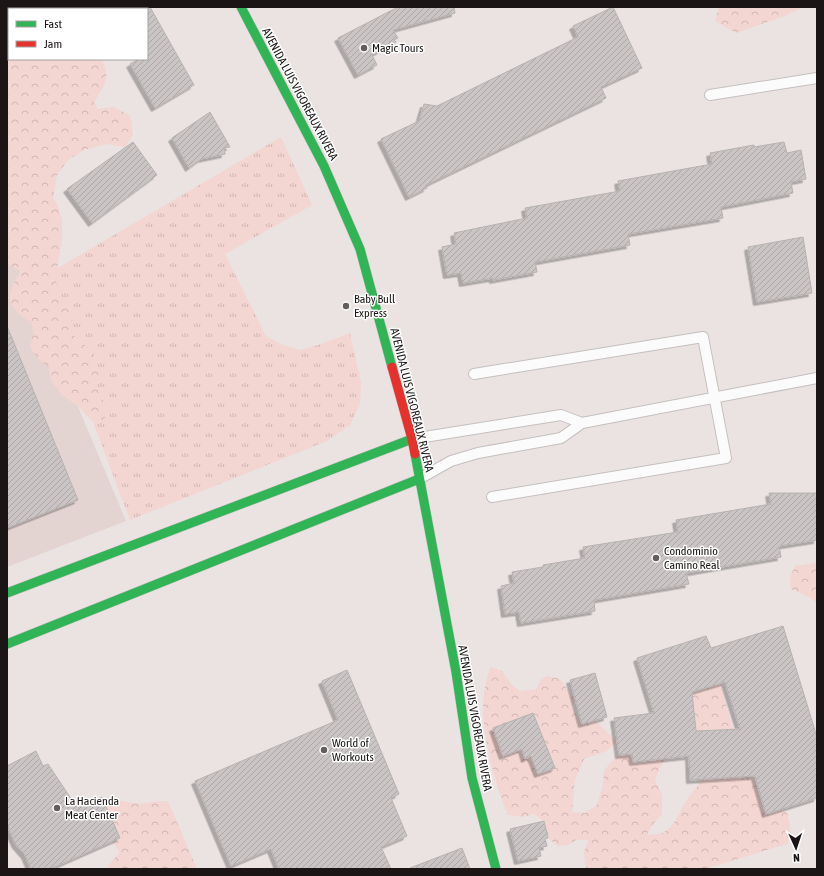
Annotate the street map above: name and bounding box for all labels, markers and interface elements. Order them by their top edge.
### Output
legend [8,8,148,60]
text: Fast [44,17,62,31]
street label: AVENIDA LUIS VIGOREAUX RIVERA [259,25,341,163]
text: Jam [44,37,62,51]
place label: Magic Tours [372,41,423,55]
marker: Magic Tours [359,43,369,53]
place label: Baby Bull Express [354,292,396,320]
marker: Baby Bull Express [341,301,351,311]
street label: AVENIDA LUIS VIGOREAUX RIVERA [387,327,437,474]
place label: Condominio Camino Real [664,544,721,572]
marker: Condominio Camino Real [651,553,661,563]
street label: AVENIDA LUIS VIGOREAUX RIVERA [455,644,495,792]
place label: World of Workouts [332,736,374,764]
marker: World of Workouts [319,745,329,755]
place label: La Hacienda Meat Center [65,794,119,822]
marker: La Hacienda Meat Center [52,803,62,813]
north arrow [776,828,816,868]
text: N [793,852,800,864]

